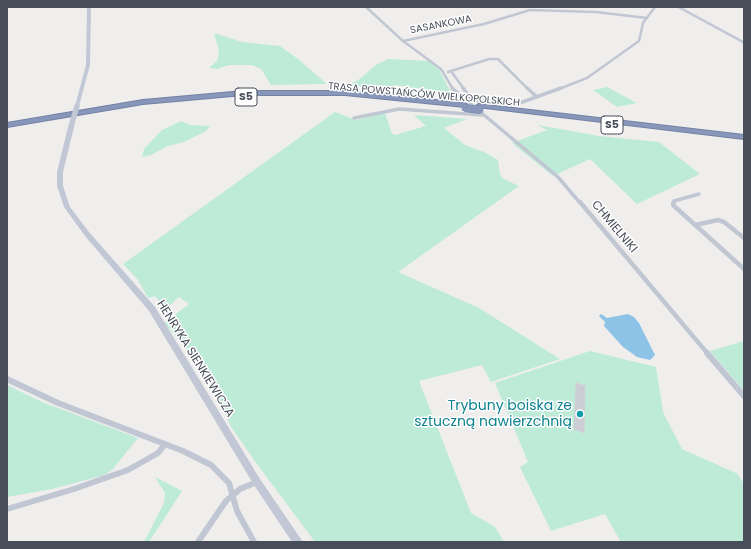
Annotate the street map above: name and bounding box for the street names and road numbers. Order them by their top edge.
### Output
street label: SASANKOWA [409,13,473,37]
street label: TRASA POWSTAŃCÓW WIELKOPOLSKICH [328,81,520,109]
road number: S5 [235,88,257,106]
road number: S5 [601,116,623,134]
street label: CHMIELNIKI [588,198,640,256]
street label: HENRYKA SIENKIEWICZA [153,298,237,420]

